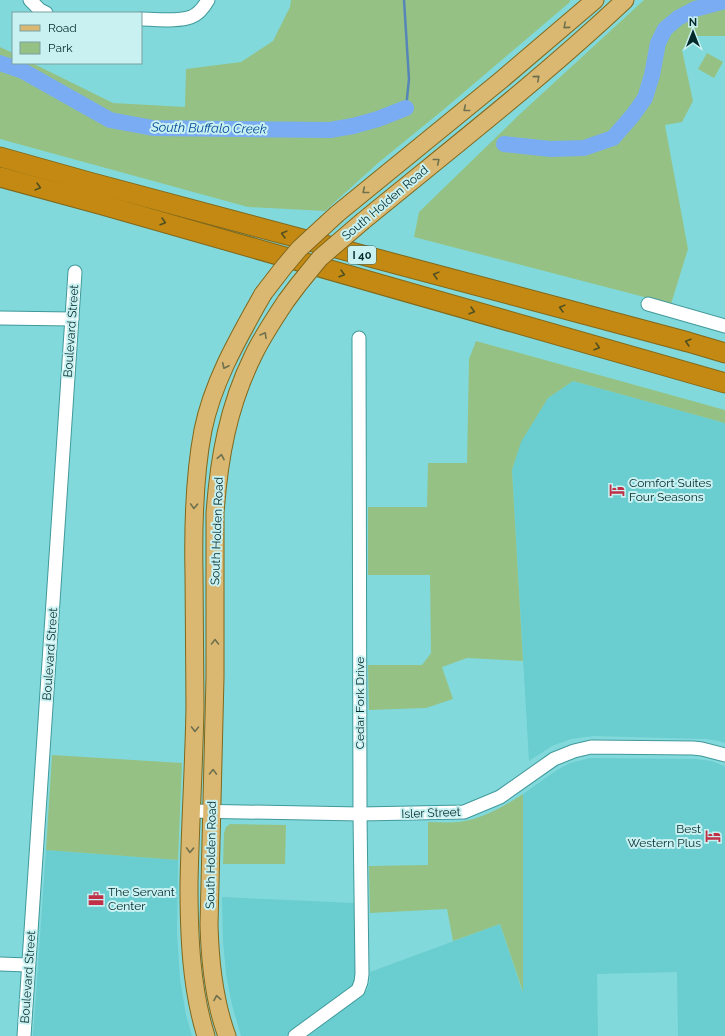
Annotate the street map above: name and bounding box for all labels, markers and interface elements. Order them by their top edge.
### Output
legend [12,12,142,64]
north arrow [673,12,713,52]
text: N [689,16,697,29]
text: Road [48,21,77,35]
one-way arrow [563,21,570,28]
text: Park [48,41,73,55]
one-way arrow [532,75,540,82]
one-way arrow [463,105,471,112]
water label: South Buffalo Creek [150,119,267,137]
one-way arrow [432,158,439,165]
street label: South Holden Road [339,163,431,243]
one-way arrow [34,183,41,191]
one-way arrow [362,187,370,194]
one-way arrow [160,218,166,226]
one-way arrow [281,230,288,239]
road number: I 40 [348,246,376,264]
one-way arrow [338,269,345,278]
one-way arrow [433,271,440,280]
street label: Boulevard Street [61,284,81,378]
one-way arrow [559,305,565,313]
one-way arrow [469,306,476,315]
one-way arrow [260,332,267,339]
one-way arrow [684,338,691,347]
one-way arrow [594,342,601,351]
one-way arrow [222,362,230,369]
one-way arrow [216,454,225,460]
place label: Comfort Suites Four Seasons [629,476,712,504]
street label: South Holden Road [208,477,226,585]
hotel icon: Comfort Suites Four Seasons [608,481,626,499]
one-way arrow [190,503,199,509]
street label: Boulevard Street [40,607,60,701]
one-way arrow [211,639,219,645]
street label: Cedar Fork Drive [353,657,367,749]
one-way arrow [190,726,199,732]
one-way arrow [209,769,217,775]
street label: South Holden Road [203,801,219,909]
street label: Isler Street [401,805,461,821]
place label: Best Western Plus [628,822,701,850]
hotel icon: Best Western Plus [704,827,722,845]
one-way arrow [186,847,194,853]
place label: The Servant Center [108,885,175,913]
office icon: The Servant Center [87,890,105,908]
street label: Boulevard Street [18,930,38,1024]
one-way arrow [213,995,221,1001]

